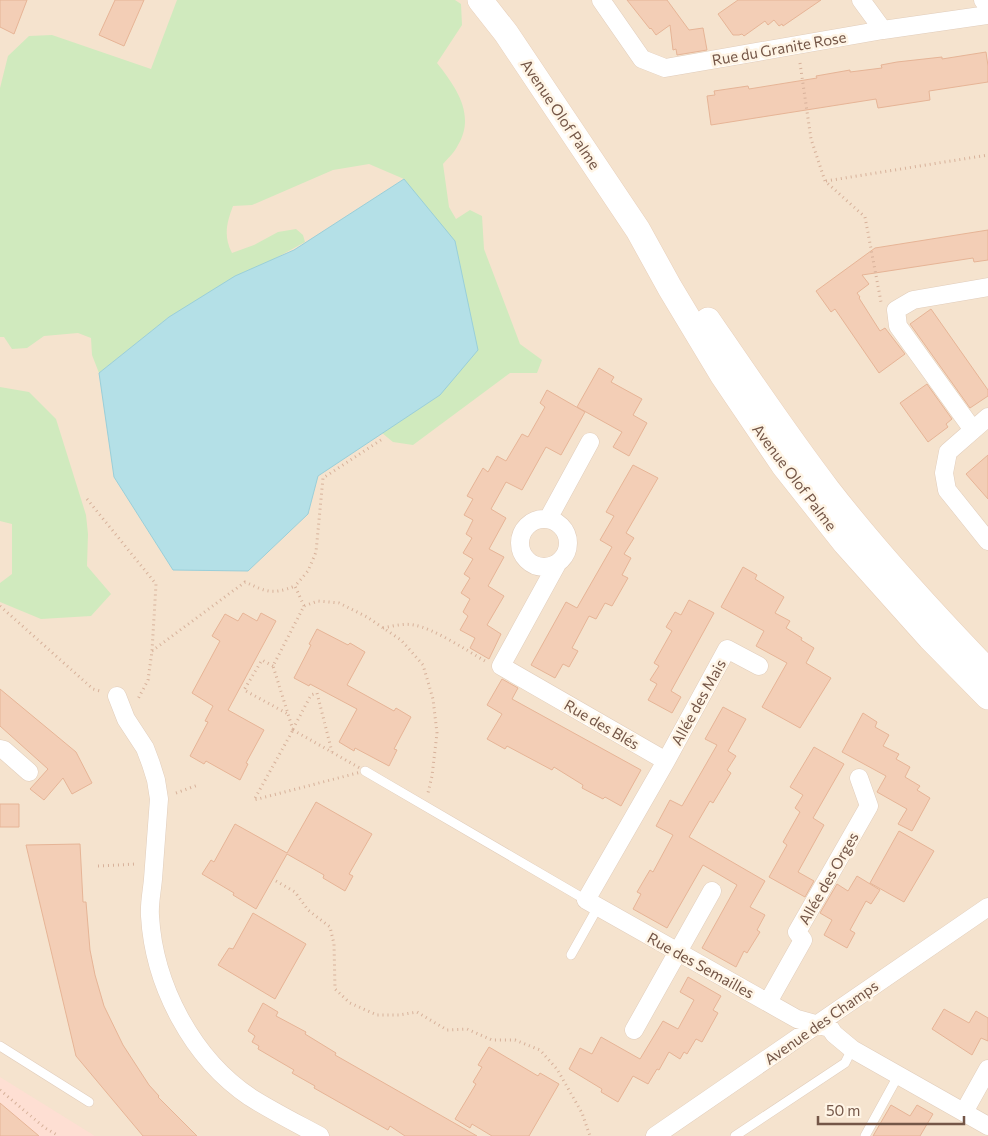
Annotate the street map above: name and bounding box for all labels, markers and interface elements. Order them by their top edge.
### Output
street label: Rue du Granite Rose [710,27,848,69]
street label: Avenue Olof Palme [518,56,604,172]
street label: Avenue Olof Palme [749,420,841,534]
street label: Allée des Mais [667,656,729,748]
street label: Rue des Blés [561,695,643,753]
street label: Allée des Orges [794,828,862,927]
street label: Rue des Semailles [644,928,758,1002]
street label: Avenue des Champs [761,976,881,1068]
scale bar [818,1094,964,1126]
text: 50 m [826,1101,860,1119]

